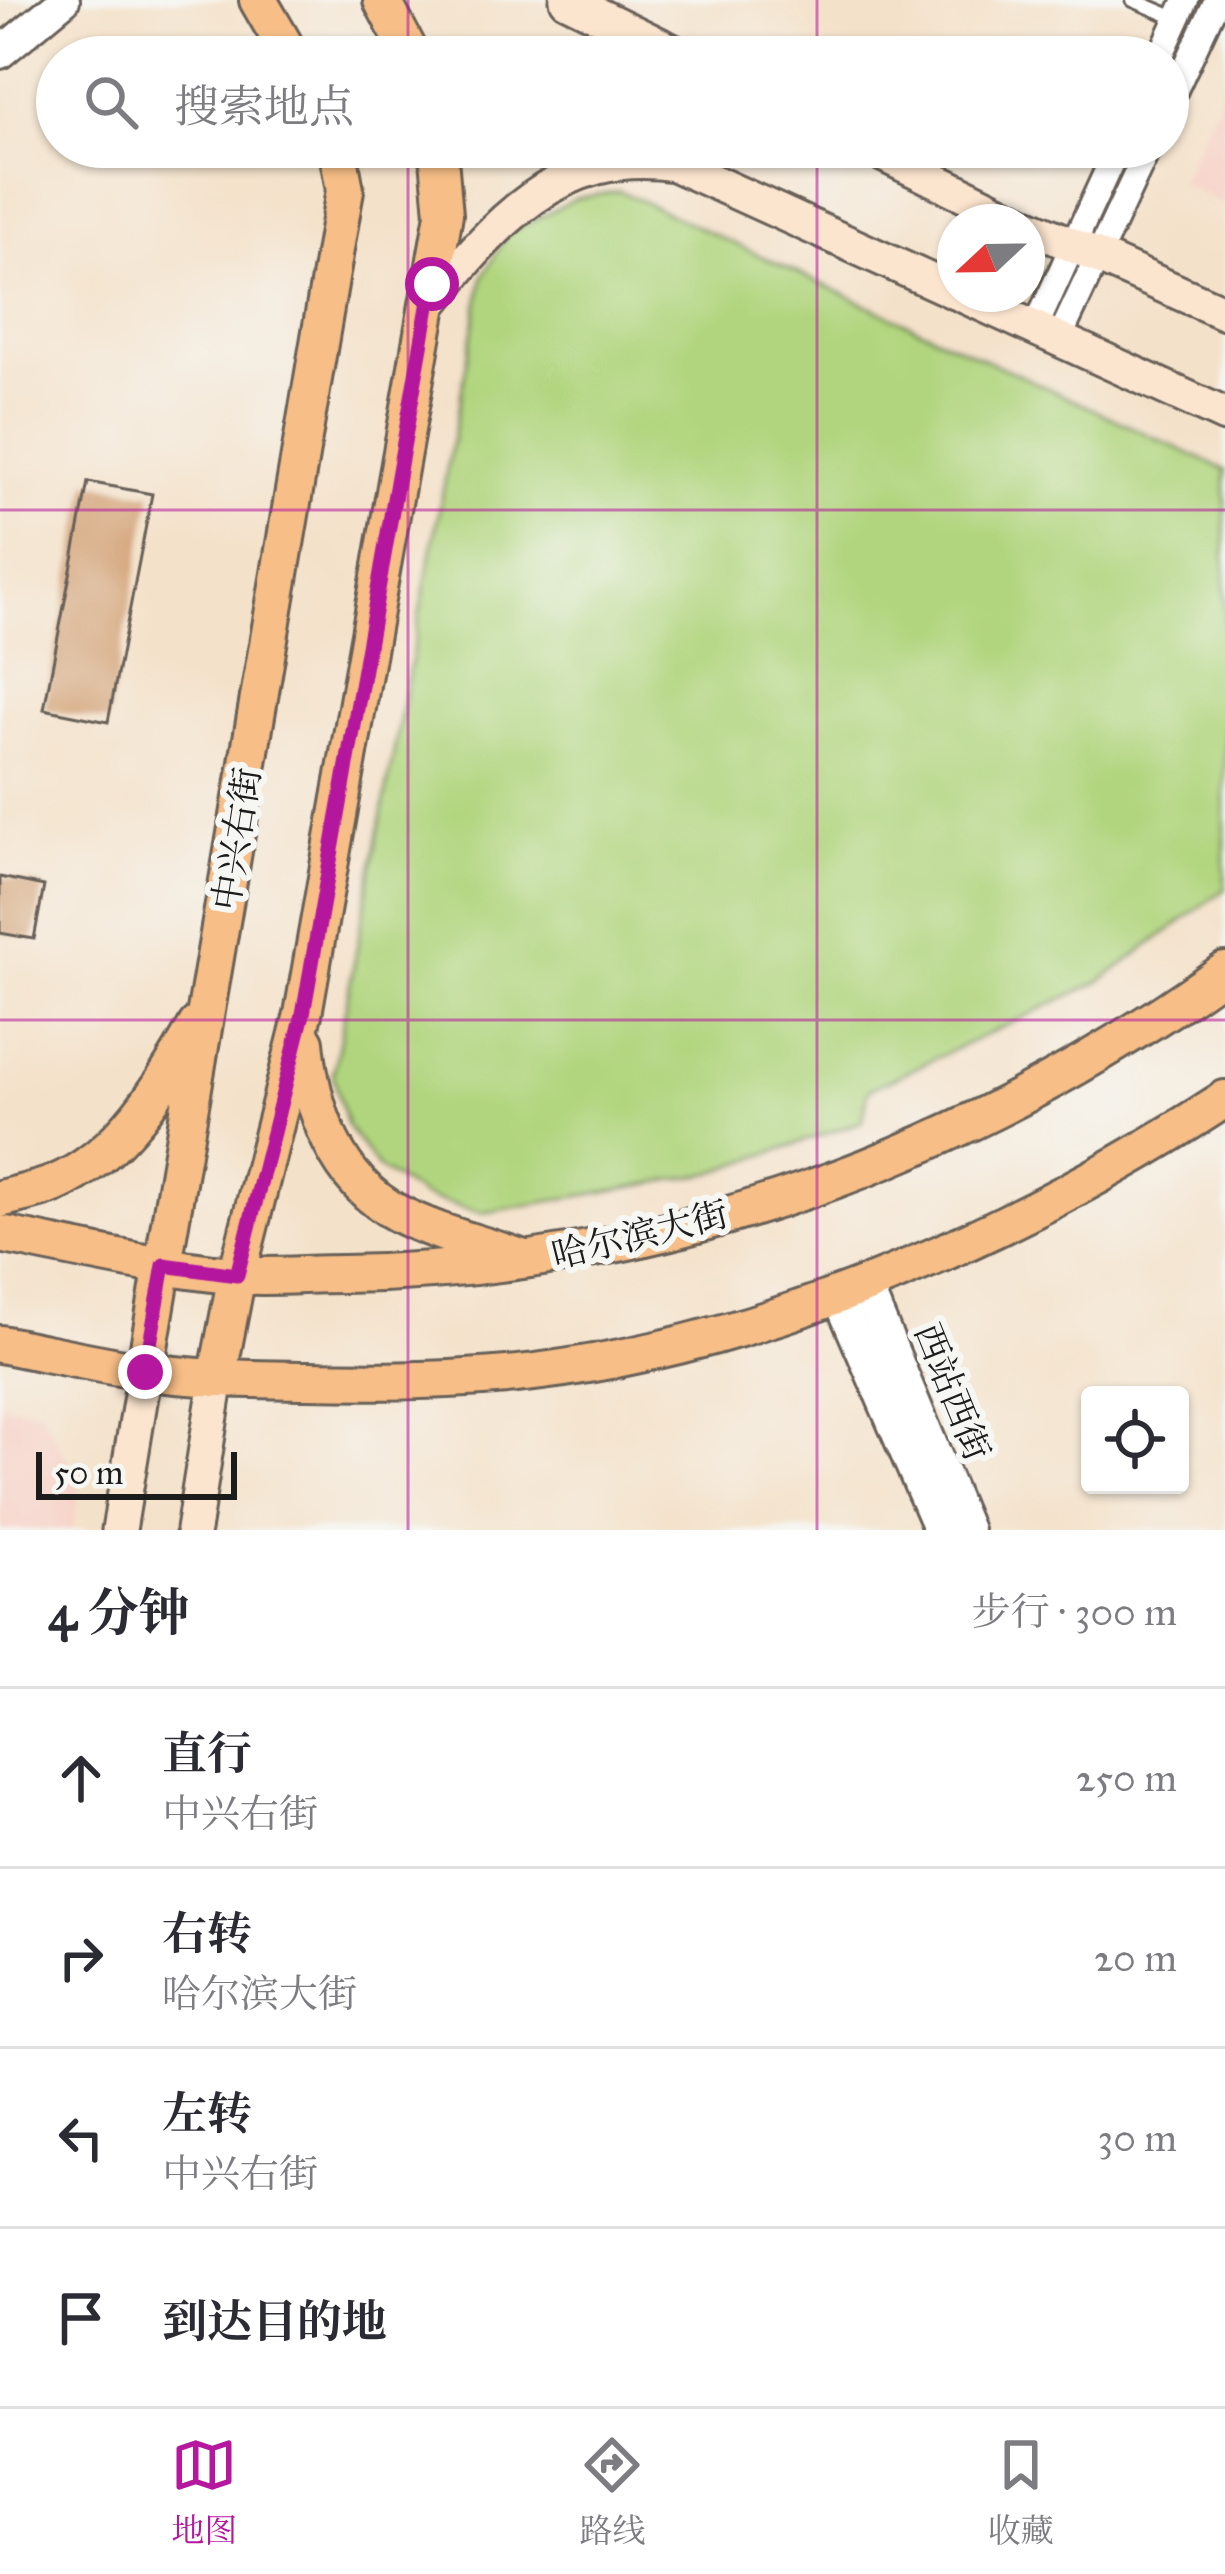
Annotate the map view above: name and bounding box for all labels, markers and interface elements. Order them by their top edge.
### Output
search box [36,36,1189,168]
icon: search [78,69,144,135]
text: 搜索地点 [174,79,354,134]
north arrow [937,204,1045,312]
route start [405,257,459,311]
street label: 中兴右街 [204,764,270,914]
street label: 哈尔滨大街 [547,1192,733,1278]
street label: 西站西街 [905,1317,999,1467]
route end [118,1345,172,1399]
map controls [1081,1386,1189,1494]
button: locate [1081,1386,1189,1494]
scale bar [36,1446,237,1499]
text: 50 m [54,1453,123,1493]
text: 4 分钟 [48,1582,189,1644]
text: 步行 · 300 m [972,1588,1177,1636]
text: 直行 [162,1726,252,1781]
icon: ahead [48,1745,114,1811]
text: 250 m [1076,1754,1177,1802]
text: 中兴右街 [162,1790,318,1838]
text: 右转 [162,1906,252,1961]
icon: right [48,1925,114,1991]
text: 20 m [1094,1934,1177,1982]
text: 哈尔滨大街 [162,1970,357,2018]
text: 左转 [162,2086,252,2141]
icon: left [48,2105,114,2171]
text: 30 m [1098,2114,1177,2162]
text: 中兴右街 [162,2150,318,2198]
icon: arrive [48,2285,114,2351]
text: 到达目的地 [162,2294,387,2349]
tab: 地图 [171,2432,237,2551]
tab: 路线 [579,2432,645,2551]
tab: 收藏 [988,2432,1054,2551]

